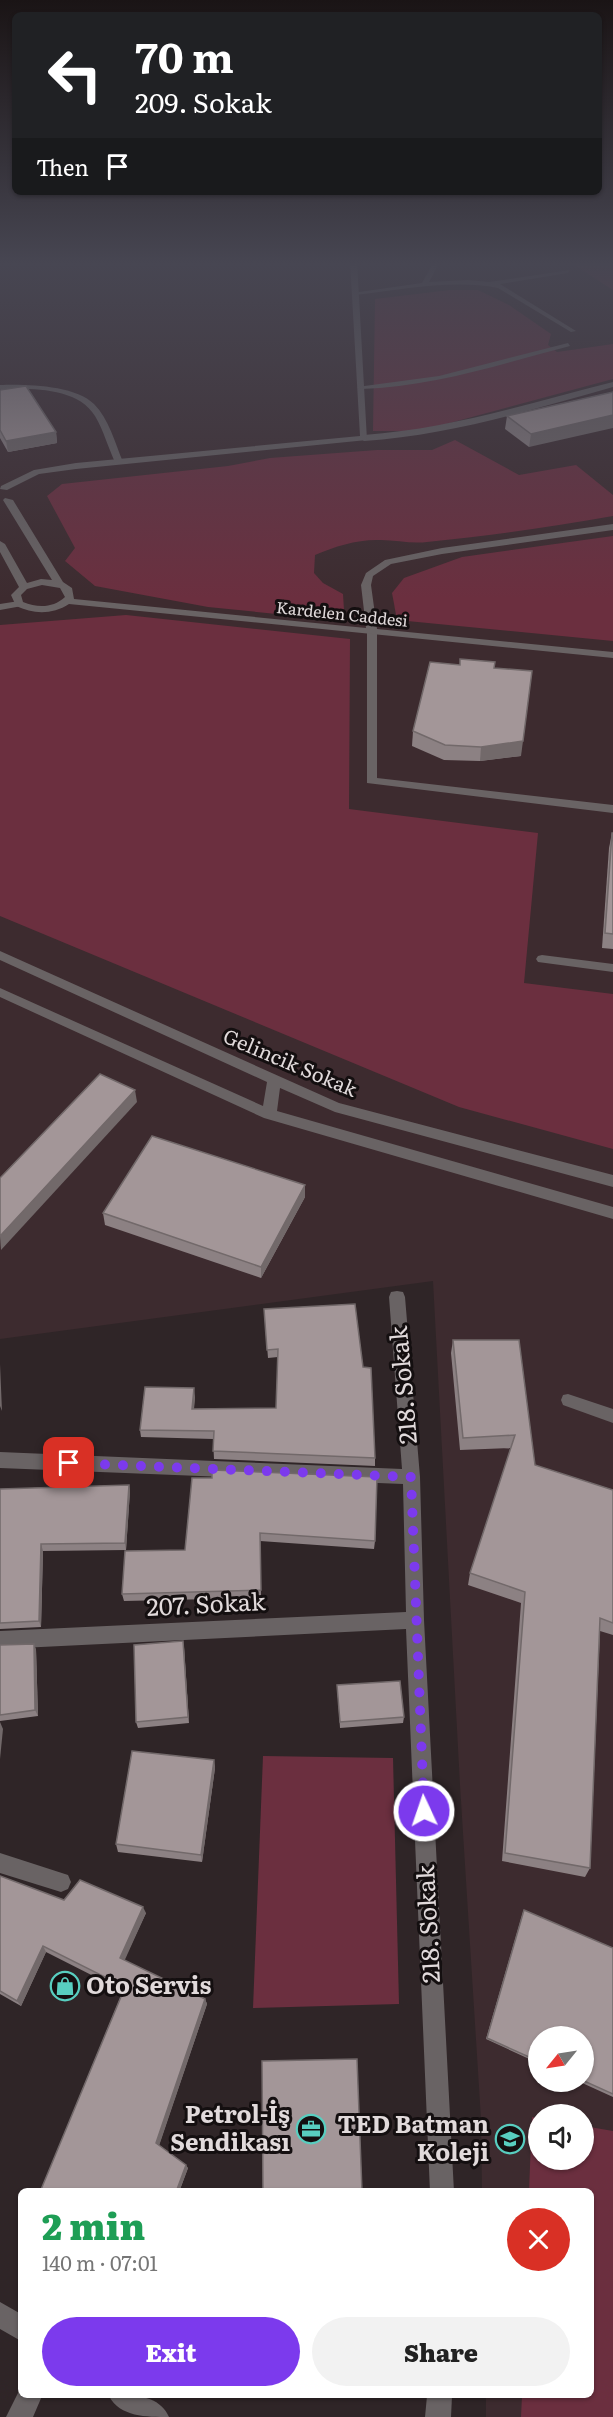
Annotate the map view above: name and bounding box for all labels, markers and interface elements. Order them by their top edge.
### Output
text: 70 m [135,24,234,86]
icon: left [36,36,114,114]
text: 209. Sokak [135,81,272,121]
text: Then [36,150,89,183]
icon: arrive [101,150,134,183]
street label: Kardelen Caddesi [275,594,409,632]
street label: Gelincik Sokak [219,1019,363,1103]
street label: 218. Sokak [379,1324,424,1446]
pin [43,1437,94,1488]
icon: arrive [52,1446,85,1479]
street label: 207. Sokak [146,1582,266,1623]
position arrow [392,1779,456,1843]
street label: 218. Sokak [406,1864,447,1984]
place label: Oto Servis [86,1966,212,2001]
shop icon: Oto Servis [49,1970,81,2002]
north arrow [528,2026,594,2092]
map controls [528,2026,594,2170]
place label: Petrol-İş Sendikası [170,2095,290,2158]
button: sound [528,2104,594,2170]
place label: TED Batman Koleji [338,2105,489,2168]
office icon: Petrol-İş Sendikası [295,2113,327,2145]
school or university icon: TED Batman Koleji [494,2123,526,2155]
text: 2 min [42,2198,145,2251]
button: close [507,2208,570,2271]
text: 140 m · 07:01 [42,2247,158,2277]
button: Exit [42,2317,300,2386]
button: Share [312,2317,570,2386]

